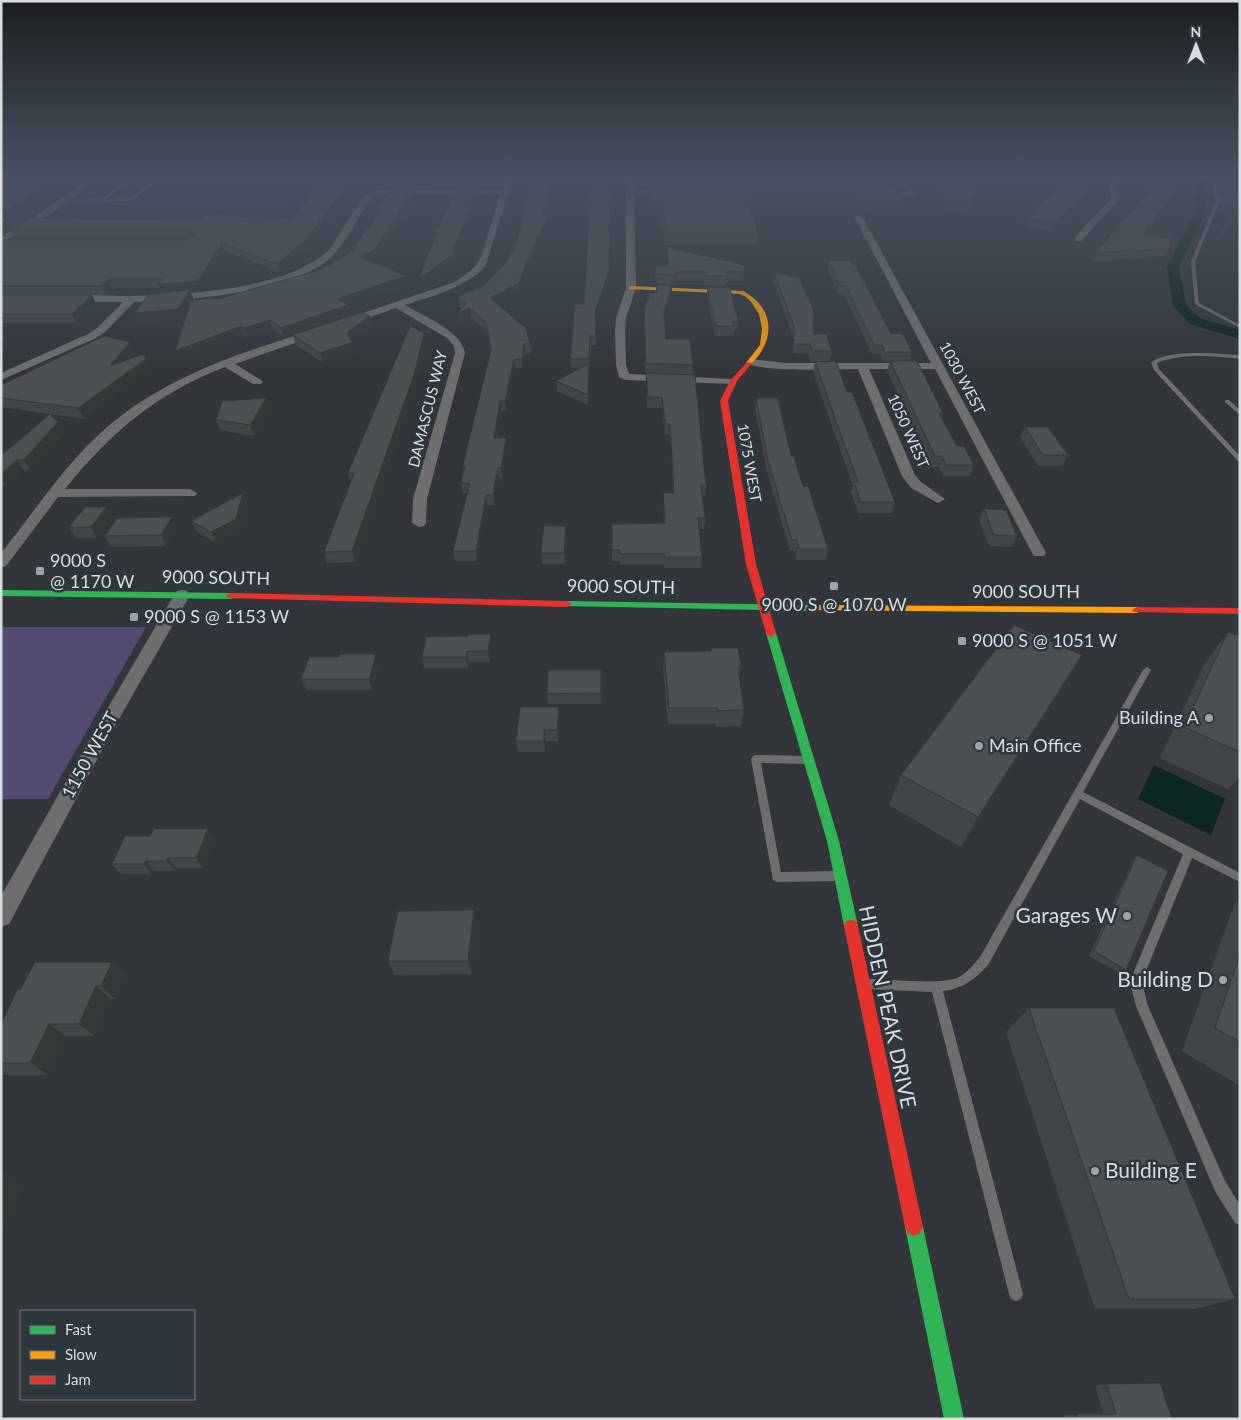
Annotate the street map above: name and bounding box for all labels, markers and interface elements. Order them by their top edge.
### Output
north arrow [1171,20,1221,70]
text: N [1191,23,1201,40]
street label: 1030 WEST [936,338,990,417]
street label: DAMASCUS WAY [404,348,450,469]
street label: 1050 WEST [884,391,933,471]
street label: 1075 WEST [734,422,766,504]
place label: 9000 S @ 1170 W [50,549,135,592]
marker: 9000 S @ 1170 W [34,565,46,577]
street label: 9000 SOUTH [162,565,270,589]
street label: 9000 SOUTH [567,574,675,598]
marker: 9000 S @ 1070 W [828,580,840,592]
street label: 9000 SOUTH [972,580,1080,602]
place label: 9000 S @ 1070 W [761,593,907,615]
place label: 9000 S @ 1153 W [144,605,290,627]
marker: 9000 S @ 1153 W [128,611,140,623]
place label: 9000 S @ 1051 W [972,629,1118,651]
marker: 9000 S @ 1051 W [956,635,968,647]
place label: Building A [1119,706,1200,728]
street label: 1150 WEST [56,707,122,802]
marker: Building A [1203,712,1215,724]
place label: Main Office [989,734,1082,756]
marker: Main Office [973,740,985,752]
place label: Garages W [1016,902,1117,927]
street label: HIDDEN PEAK DRIVE [855,903,922,1111]
marker: Garages W [1121,910,1133,922]
place label: Building D [1117,966,1213,991]
marker: Building D [1217,974,1229,986]
place label: Building E [1105,1157,1197,1182]
marker: Building E [1089,1165,1101,1177]
legend [20,1310,195,1400]
text: Fast [65,1320,92,1338]
text: Slow [65,1345,97,1363]
text: Jam [65,1370,91,1388]

